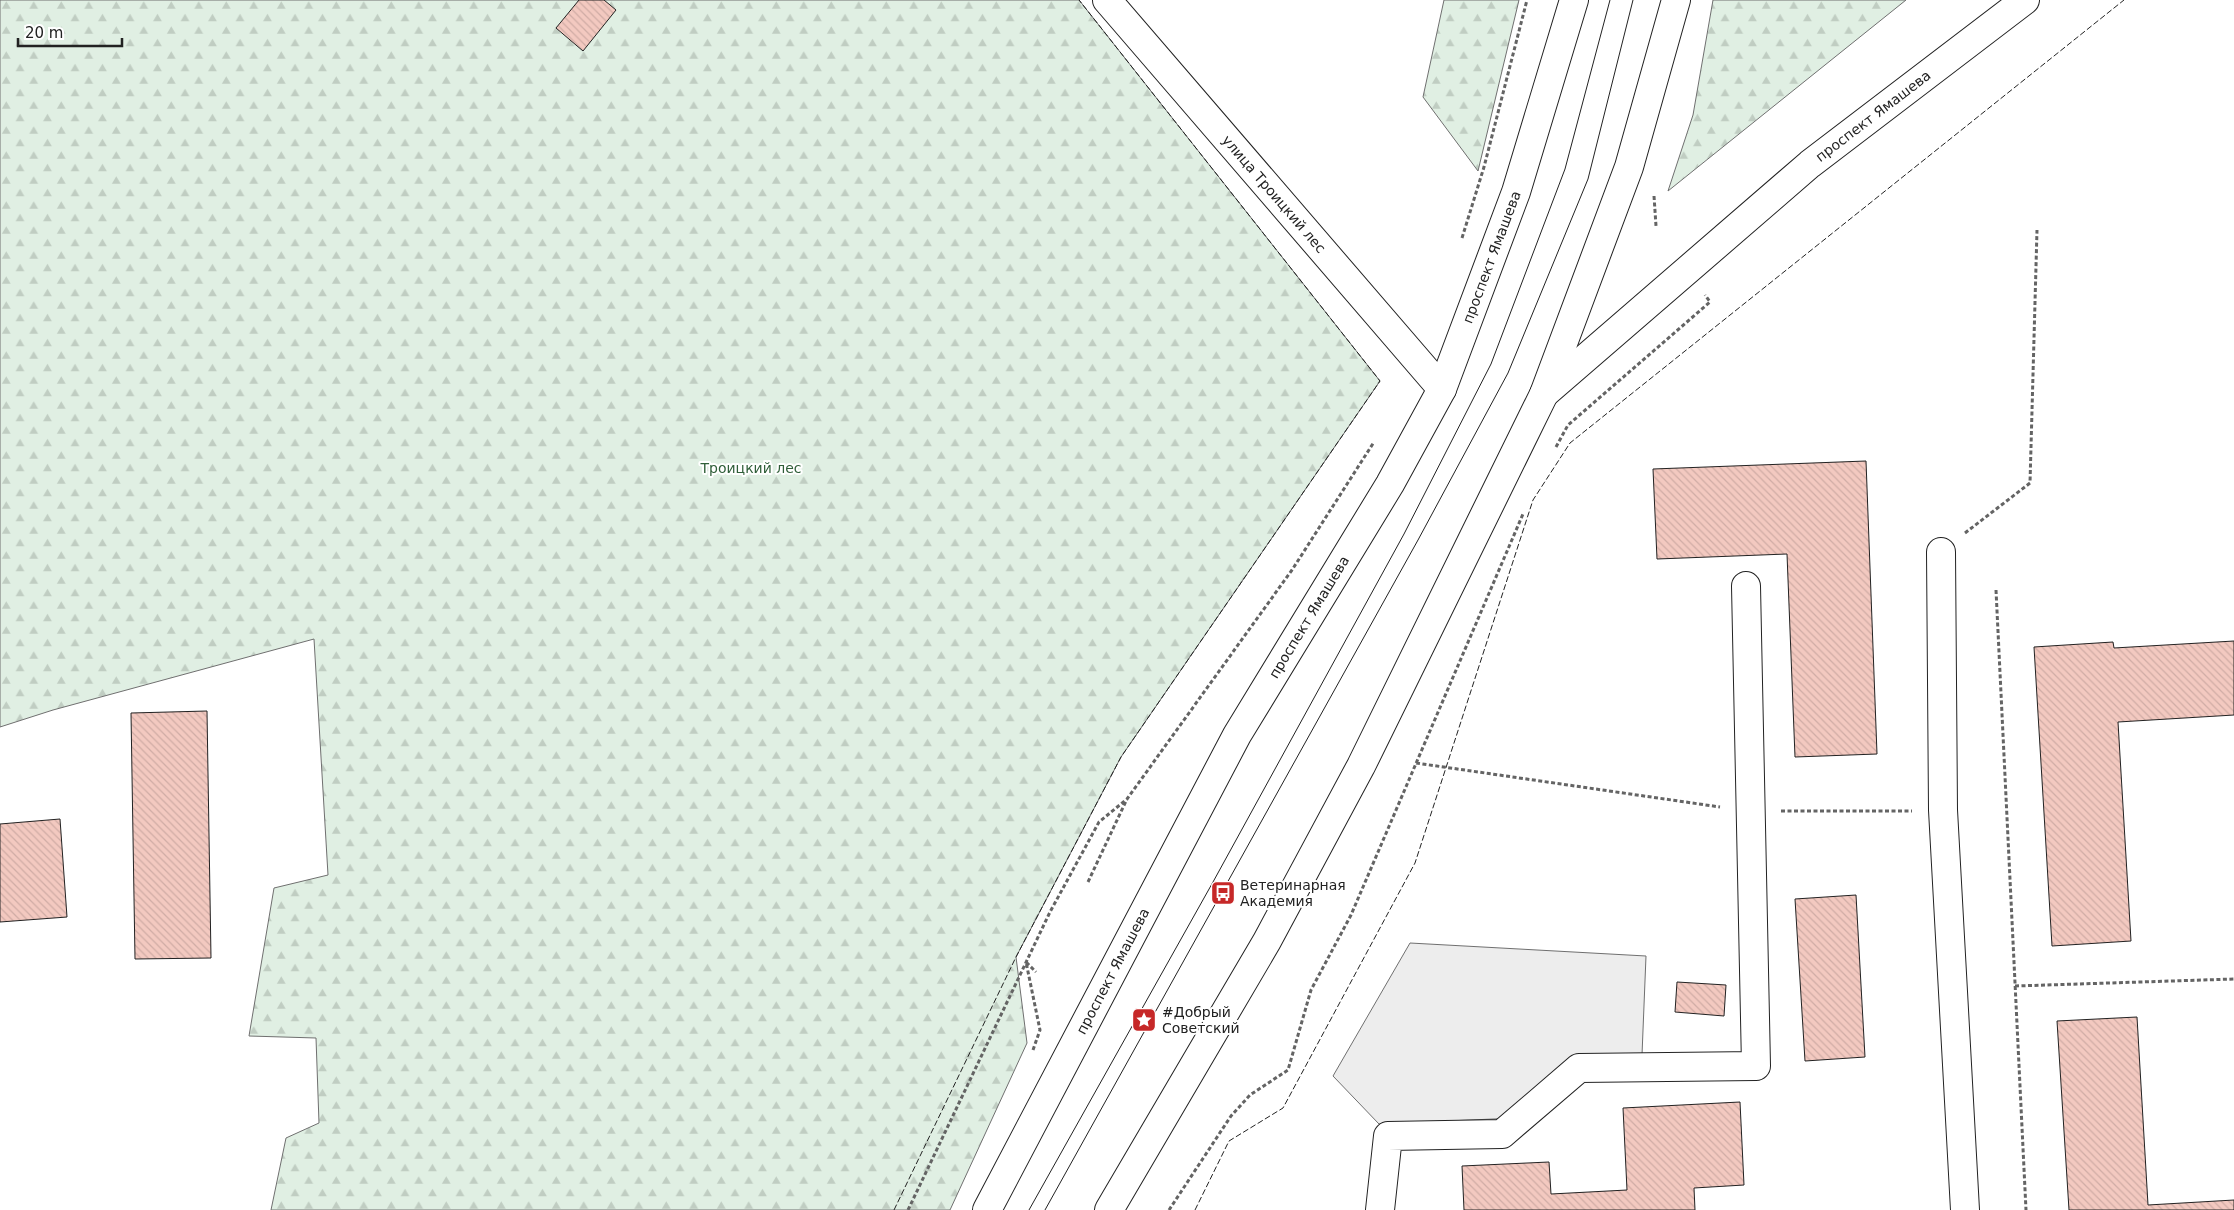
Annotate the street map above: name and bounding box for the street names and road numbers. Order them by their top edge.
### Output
street label: проспект Ямашева [1812,67,1934,165]
street label: улица Троицкий лес [1219,132,1329,256]
street label: проспект Ямашева [1459,189,1524,326]
street label: проспект Ямашева [1266,553,1352,681]
street label: проспект Ямашева [1073,905,1153,1037]

